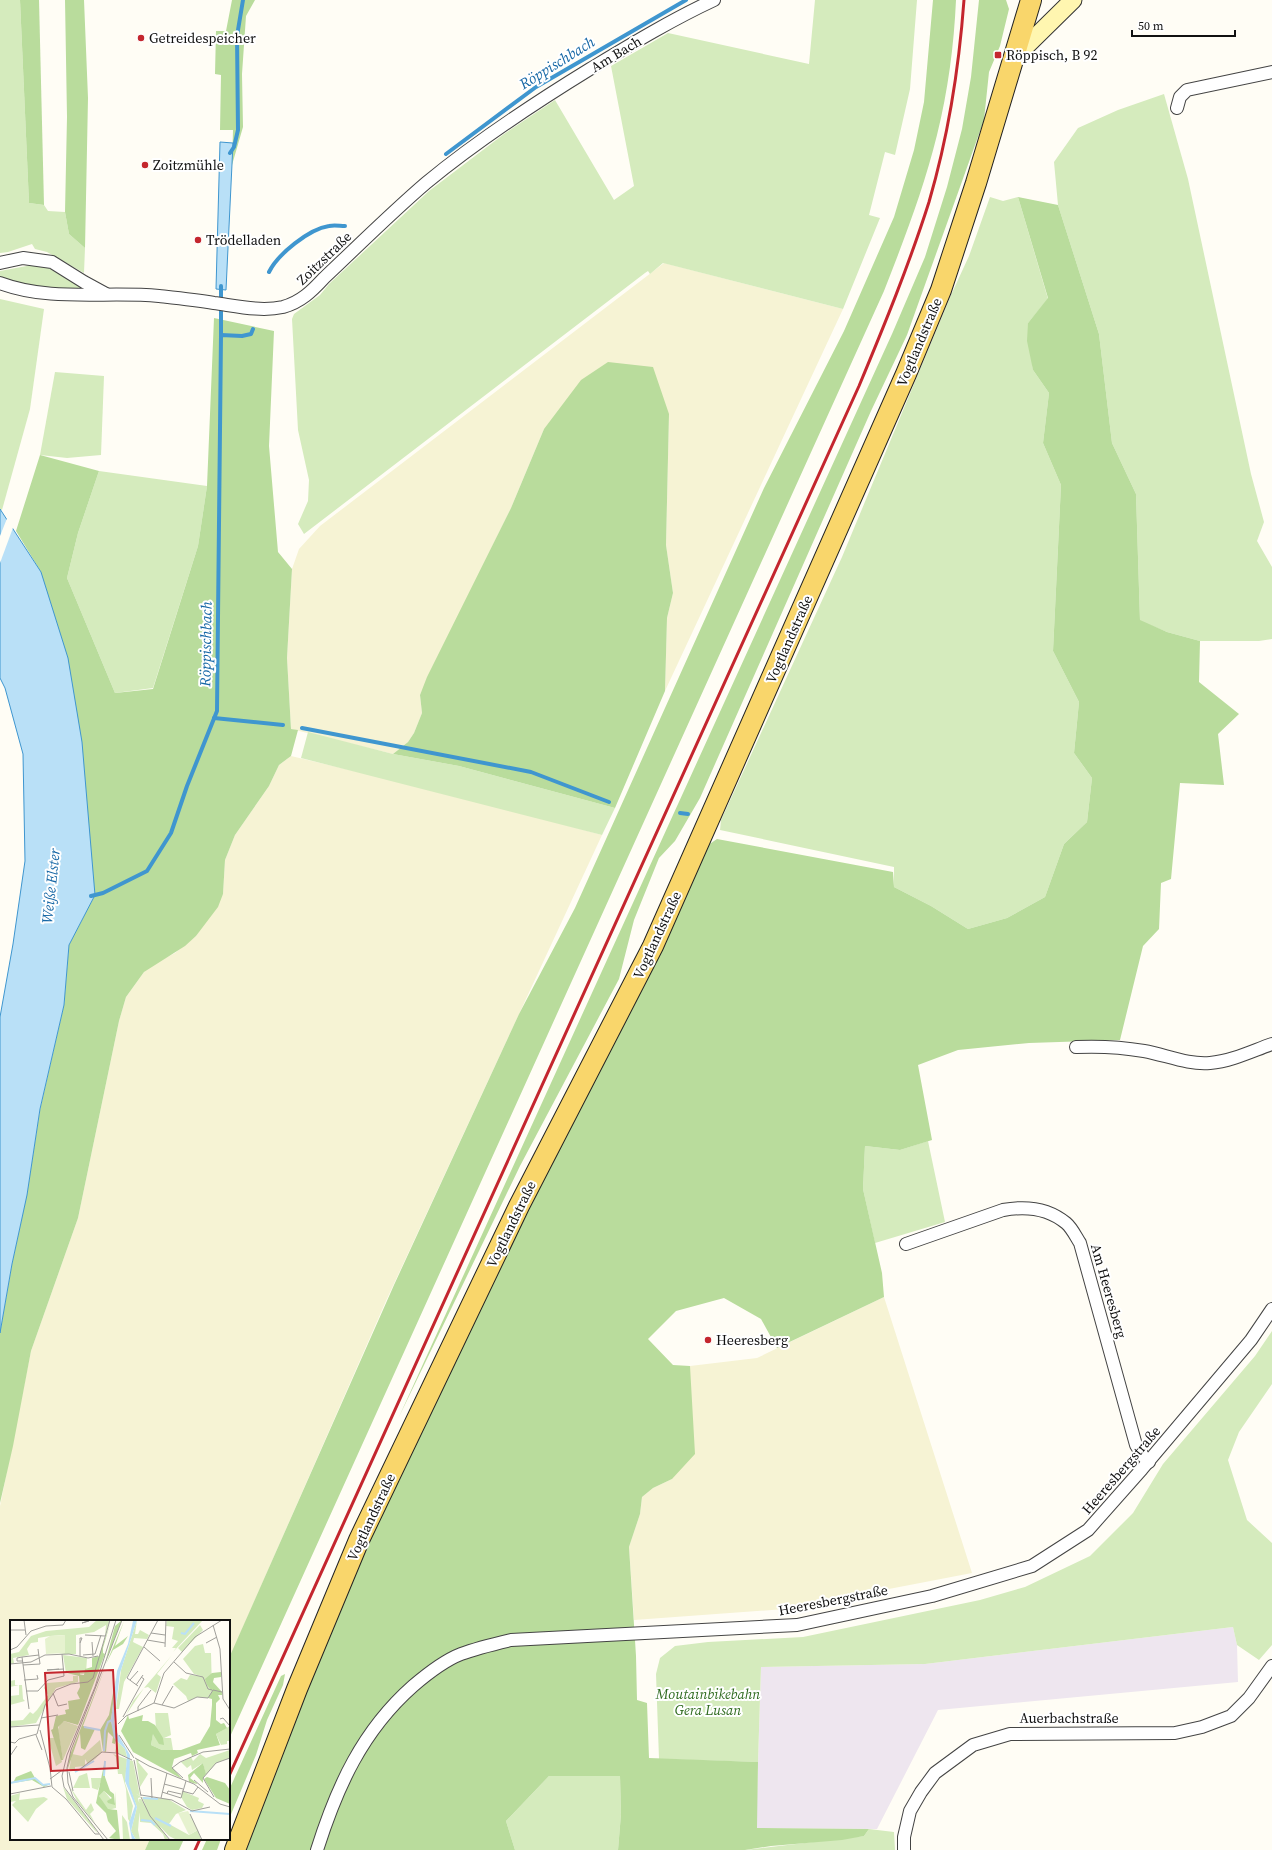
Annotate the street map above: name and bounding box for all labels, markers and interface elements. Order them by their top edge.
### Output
scale bar [1132,12,1235,38]
text: 50 m [1138,18,1164,34]
place label: Getreidespeicher [149,28,256,48]
water label: Röppischbach [514,31,599,95]
street label: Am Bach [587,31,645,77]
marker: Getreidespeicher [136,33,146,43]
place label: Röppisch, B 92 [1006,45,1098,65]
marker: Röppisch, B 92 [993,50,1003,60]
place label: Zoitzmühle [153,155,224,175]
marker: Zoitzmühle [140,160,150,170]
street label: Zoitzstraße [292,227,356,289]
place label: Trödelladen [206,230,282,250]
marker: Trödelladen [193,235,203,245]
street label: Vogtlandstraße [891,295,947,389]
street label: Vogtlandstraße [761,592,817,686]
water label: Röppischbach [194,601,217,688]
water label: Weiße Elster [36,846,65,925]
street label: Vogtlandstraße [628,888,686,982]
street label: Vogtlandstraße [481,1177,541,1271]
street label: Am Heeresberg [1086,1241,1132,1341]
place label: Heeresberg [716,1330,788,1350]
marker: Heeresberg [703,1335,713,1345]
street label: Heeresbergstraße [1077,1422,1165,1518]
street label: Vogtlandstraße [342,1470,400,1564]
street label: Heeresbergstraße [777,1580,889,1620]
inset map [10,1620,230,1840]
park label: Moutainbikebahn Gera Lusan [655,1684,760,1720]
street label: Auerbachstraße [1019,1708,1119,1728]

